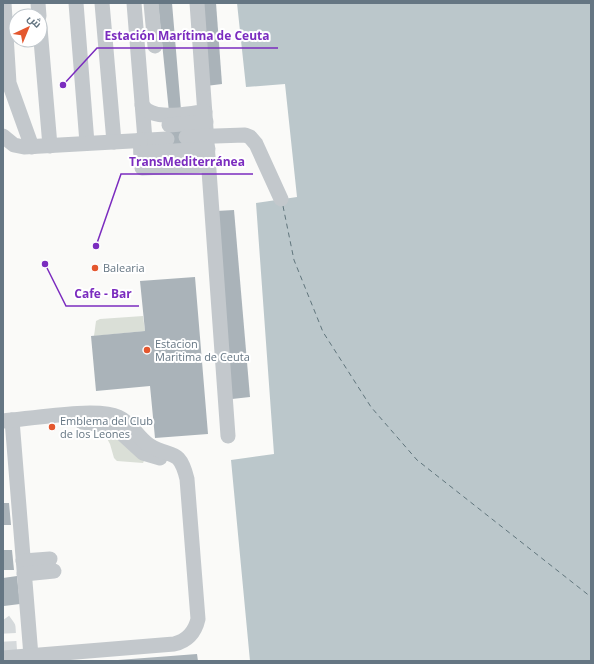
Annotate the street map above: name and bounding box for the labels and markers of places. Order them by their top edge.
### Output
callout: Estación Marítima de Ceuta [97,24,278,48]
callout: TransMediterránea [121,150,253,174]
place label: Balearia [103,260,145,275]
marker: Balearia [90,263,100,273]
callout: Cafe - Bar [66,282,139,306]
place label: Estacion Maritima de Ceuta [155,336,250,364]
marker: Estacion Maritima de Ceuta [142,345,152,355]
place label: Emblema del Club de los Leones [60,413,153,441]
marker: Emblema del Club de los Leones [47,422,57,432]

